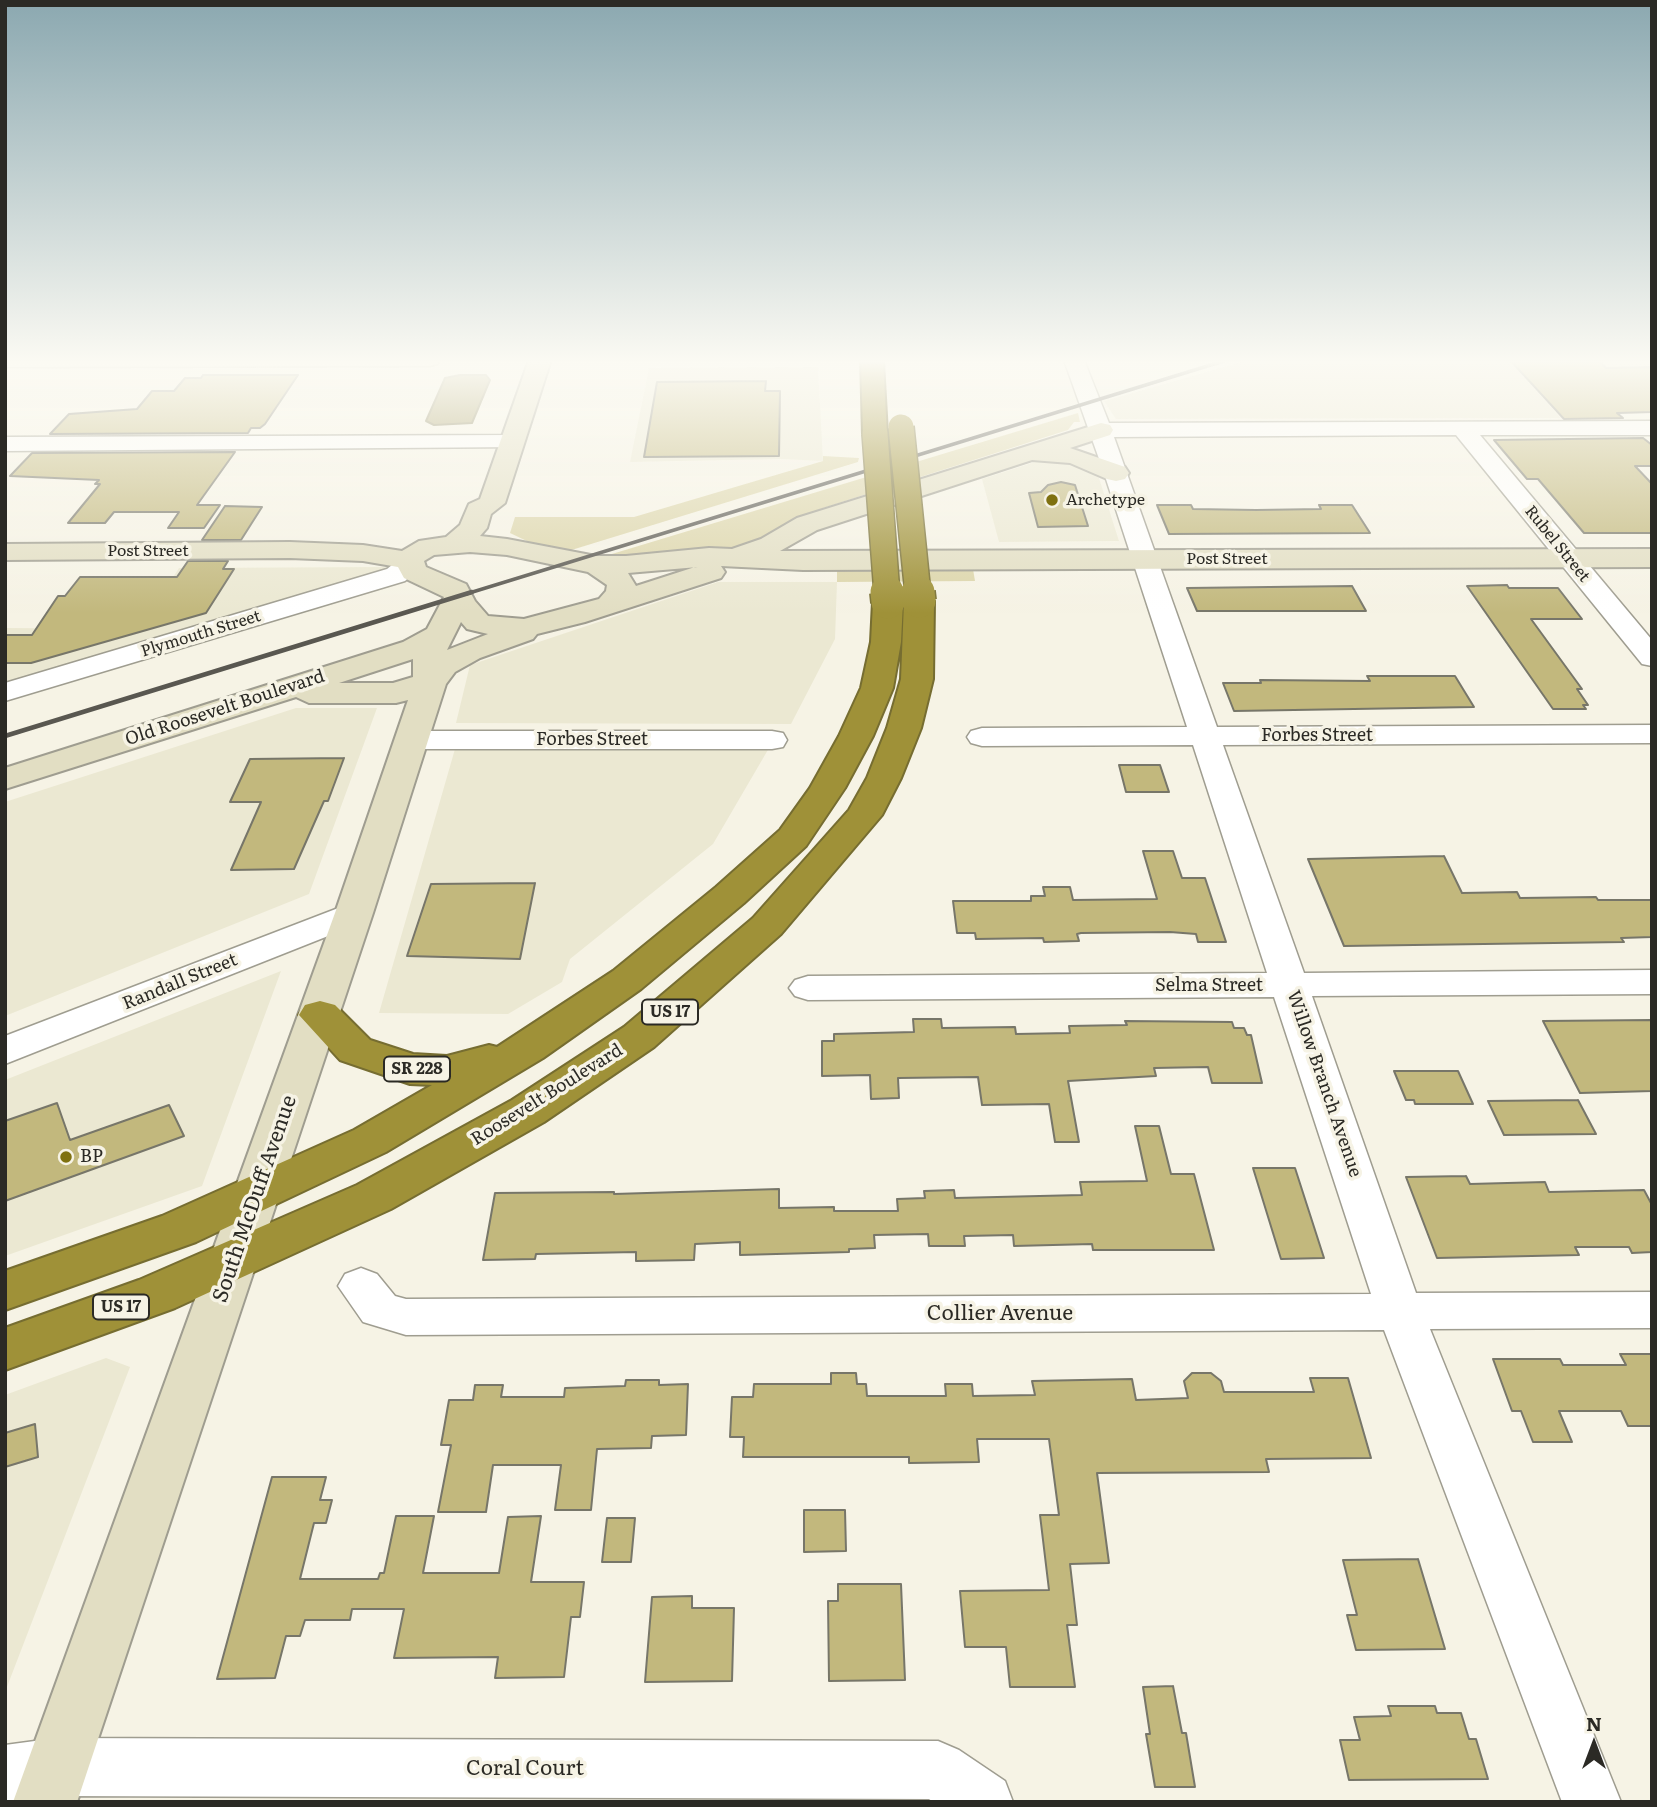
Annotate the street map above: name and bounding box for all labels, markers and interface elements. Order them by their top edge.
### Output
place label: Archetype [1066,490,1145,510]
marker: Archetype [1044,492,1060,508]
street label: Rubel Street [1520,502,1594,586]
street label: Post Street [107,541,189,561]
street label: Post Street [1186,549,1268,569]
street label: Plymouth Street [139,607,263,661]
street label: Old Roosevelt Boulevard [123,666,327,750]
street label: Forbes Street [1261,725,1373,747]
street label: Forbes Street [536,729,648,751]
street label: Randall Street [119,949,241,1015]
street label: Selma Street [1155,975,1263,997]
street label: Willow Branch Avenue [1282,988,1366,1180]
road number: US 17 [642,1000,698,1024]
street label: Roosevelt Boulevard [467,1040,627,1150]
road number: SR 228 [384,1056,450,1082]
street label: South McDuff Avenue [208,1092,302,1306]
place label: BP [80,1146,103,1168]
marker: BP [58,1149,74,1165]
road number: US 17 [93,1294,149,1320]
street label: Collier Avenue [927,1301,1073,1327]
north arrow [1559,1709,1629,1779]
text: N [1586,1709,1602,1737]
street label: Coral Court [466,1756,584,1782]

